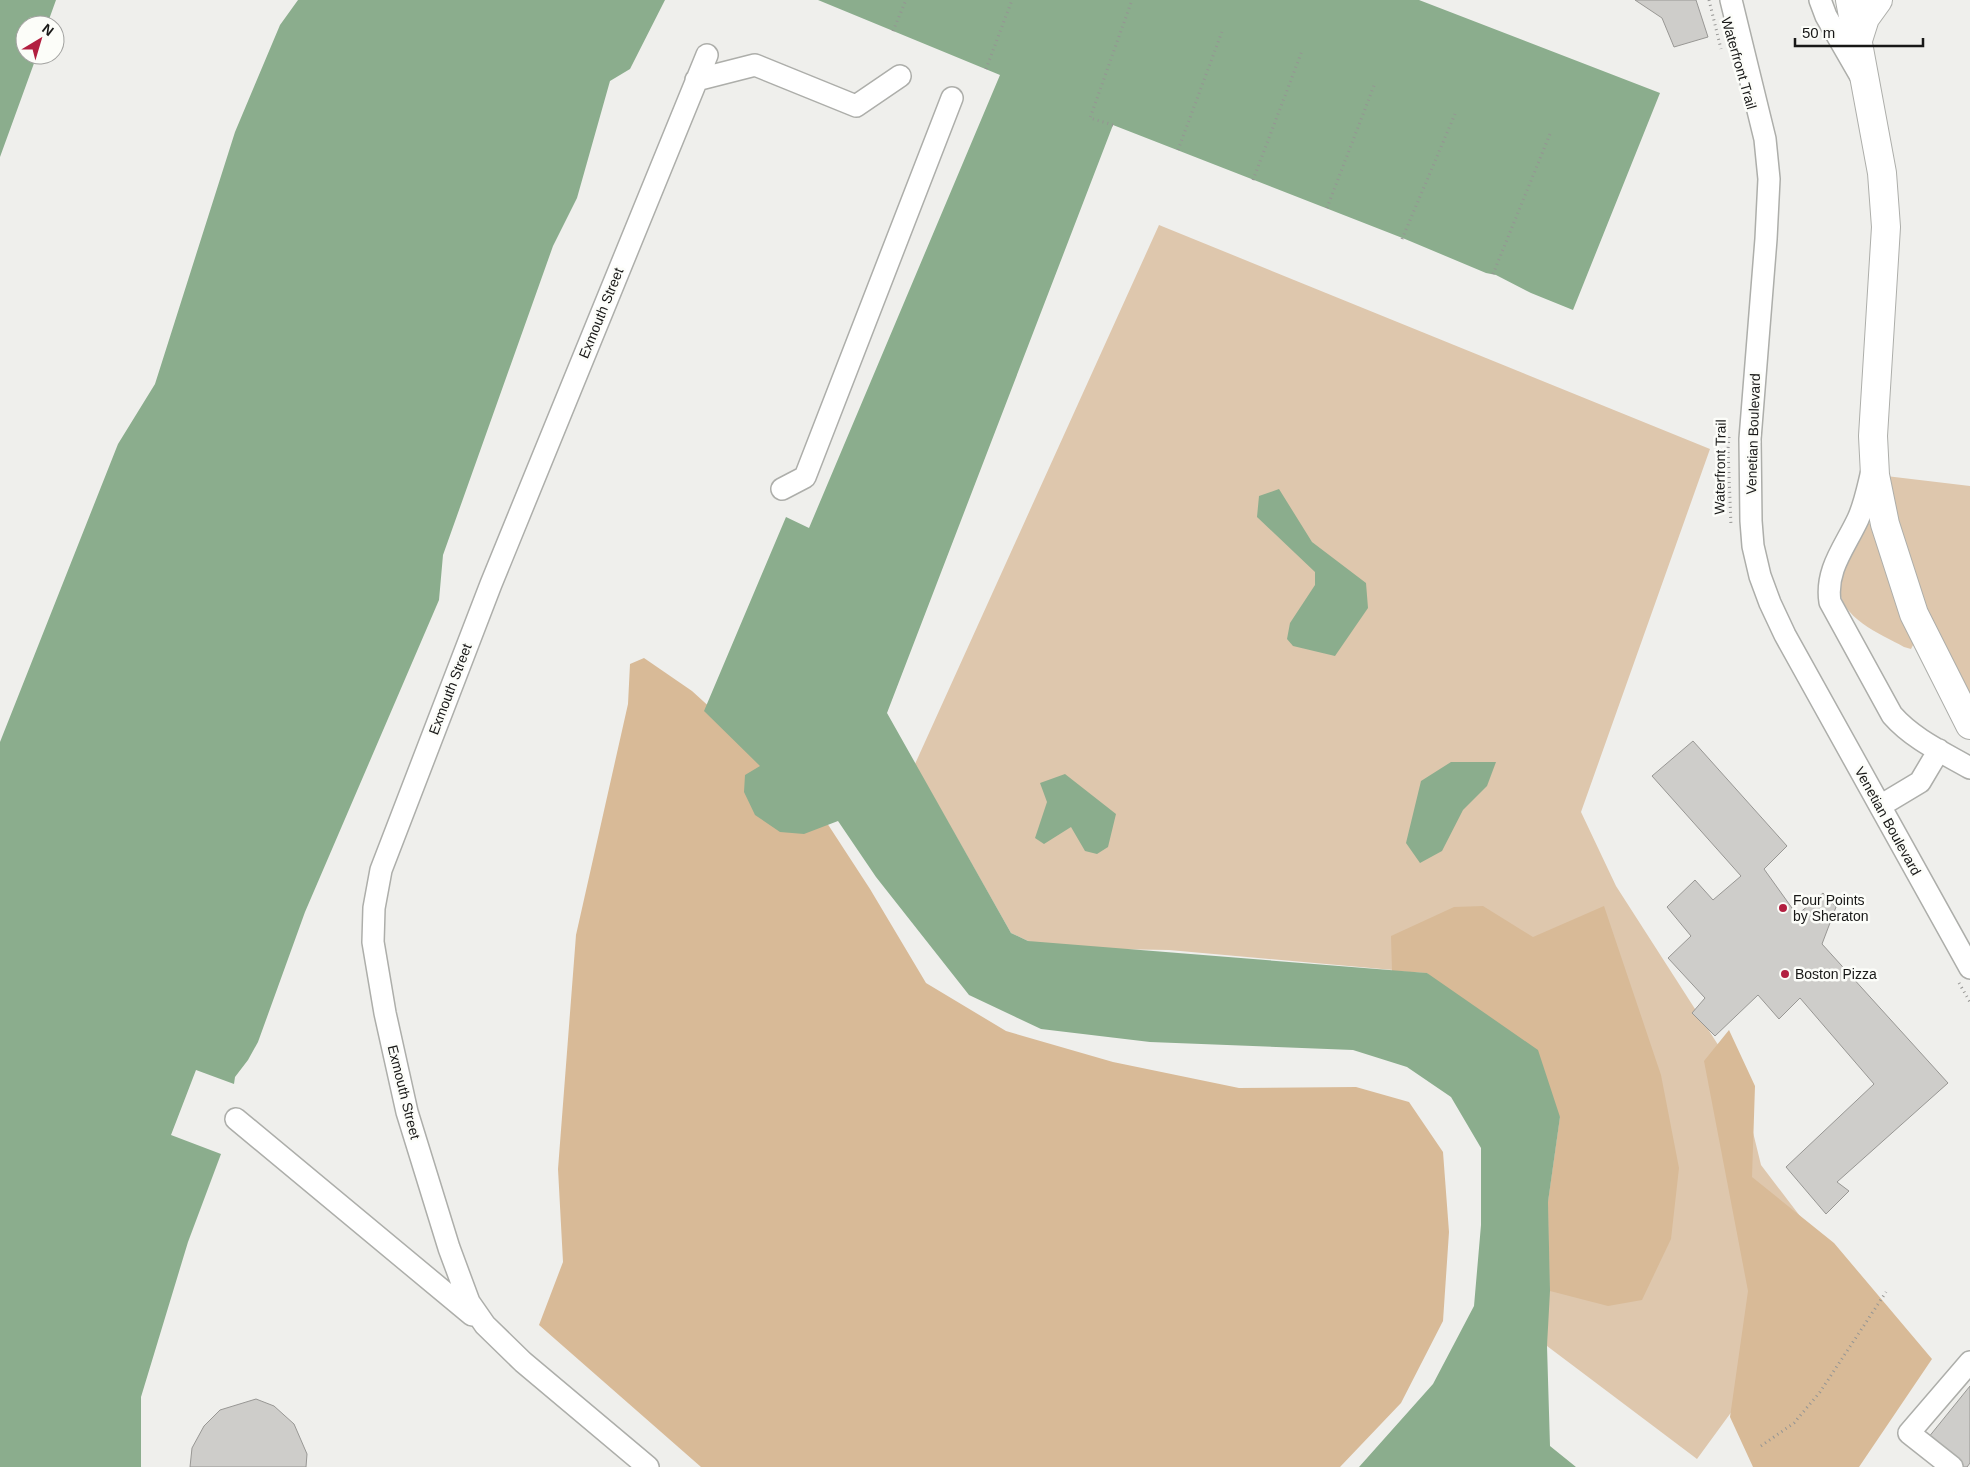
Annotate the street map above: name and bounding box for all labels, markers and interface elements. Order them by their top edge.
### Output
north arrow [15,15,65,65]
street label: Waterfront Trail [1718,15,1760,111]
scale bar [1795,15,1922,47]
text: N [39,20,57,39]
text: 50 m [1802,24,1835,41]
street label: Exmouth Street [576,265,627,361]
street label: Venetian Boulevard [1743,373,1763,495]
street label: Waterfront Trail [1711,419,1729,515]
street label: Exmouth Street [425,641,475,737]
street label: Venetian Boulevard [1852,764,1924,878]
place label: Four Points by Sheraton [1793,892,1869,924]
marker: Four Points by Sheraton [1777,902,1789,914]
place label: Boston Pizza [1795,966,1877,982]
marker: Boston Pizza [1779,968,1791,980]
street label: Exmouth Street [385,1043,423,1141]

